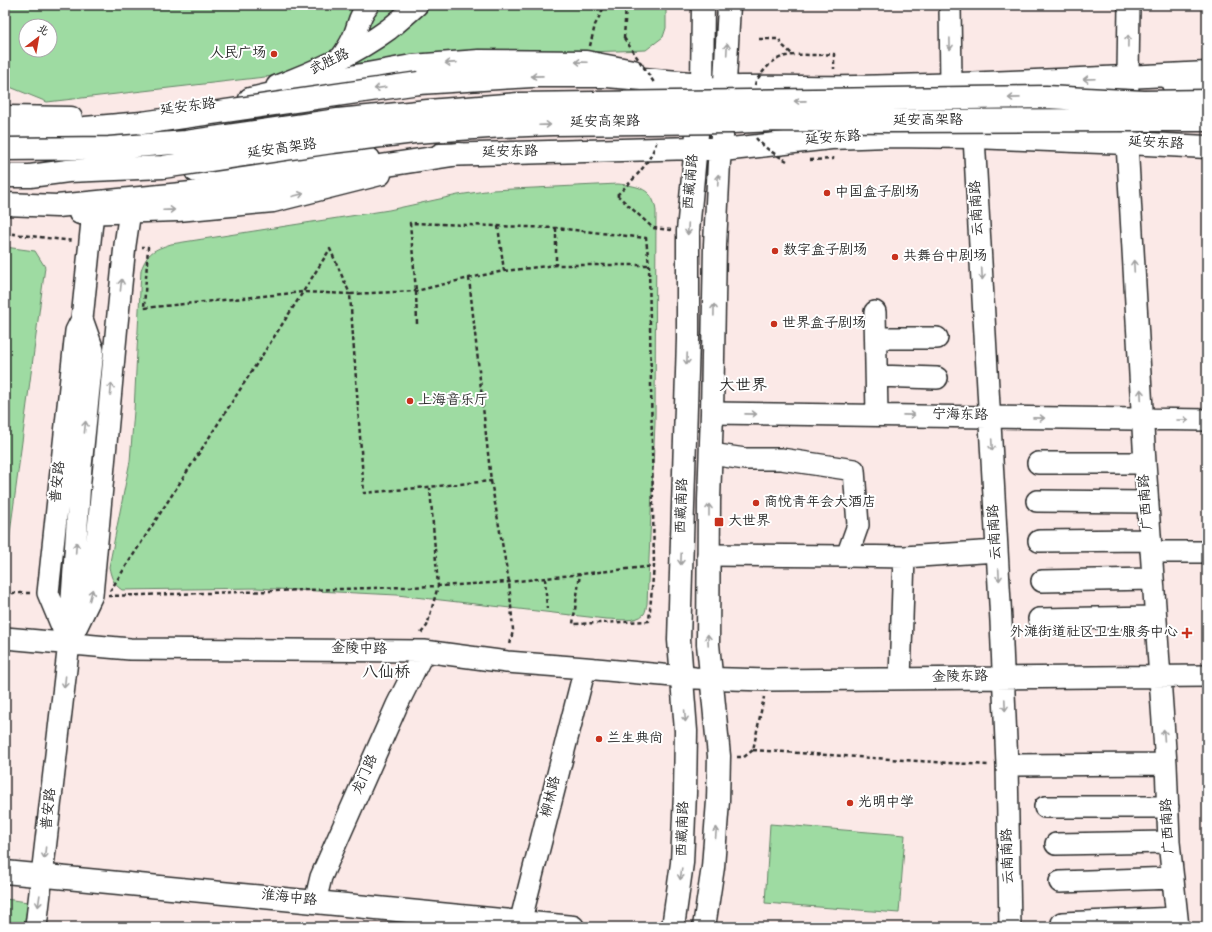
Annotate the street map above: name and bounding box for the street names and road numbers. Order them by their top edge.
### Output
street label: 武胜路 [307,45,353,80]
street label: 延安东路 [159,95,217,120]
street label: 延安高架路 [893,112,963,130]
street label: 延安高架路 [570,113,640,132]
street label: 延安东路 [804,128,862,149]
street label: 延安东路 [1128,133,1184,154]
street label: 延安高架路 [246,136,318,163]
street label: 延安东路 [482,143,538,162]
street label: 西藏南路 [680,153,703,211]
street label: 云南南路 [967,180,988,236]
street label: 宁海东路 [932,406,988,425]
street label: 普安路 [47,460,70,504]
street label: 广西南路 [1136,473,1157,531]
street label: 西藏南路 [673,478,692,534]
street label: 云南南路 [985,504,1006,560]
street label: 金陵中路 [331,640,387,659]
street label: 金陵东路 [932,668,988,687]
street label: 龙门路 [349,752,382,798]
street label: 柳林路 [538,774,565,819]
street label: 普安路 [38,787,61,831]
street label: 广西南路 [1158,798,1179,854]
street label: 西藏南路 [674,801,693,857]
street label: 云南南路 [999,828,1018,884]
street label: 淮海中路 [260,887,318,910]

